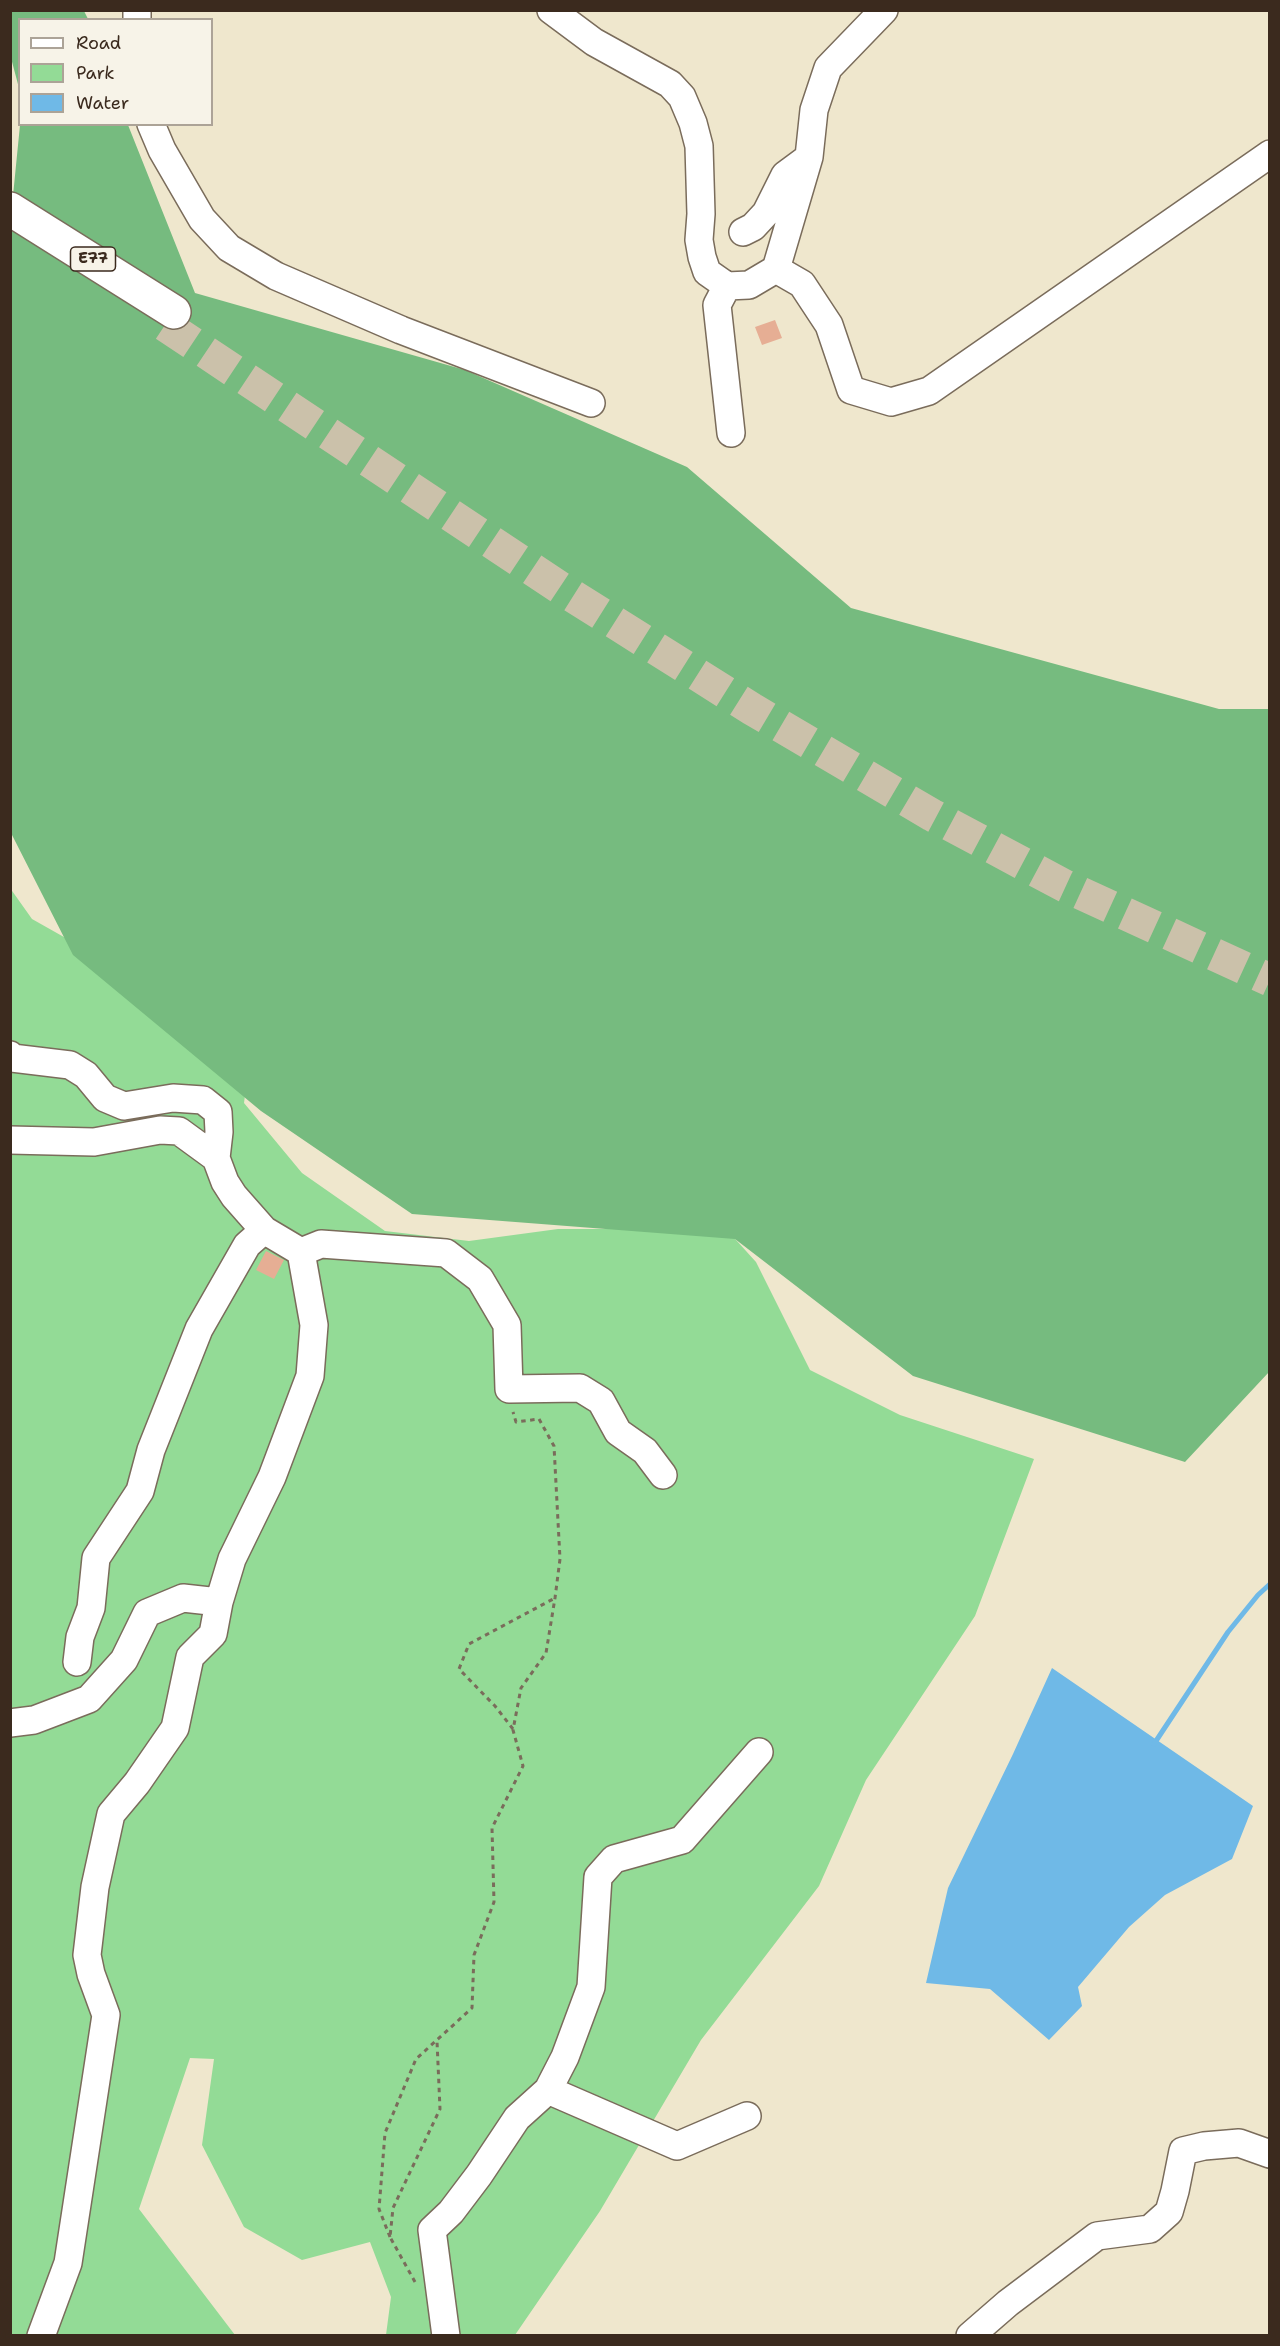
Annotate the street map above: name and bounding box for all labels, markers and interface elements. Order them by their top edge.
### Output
legend [18,18,213,126]
text: Road [76,31,121,55]
text: Park [76,61,115,85]
text: Water [76,91,129,115]
road number: E77 [70,247,116,271]

